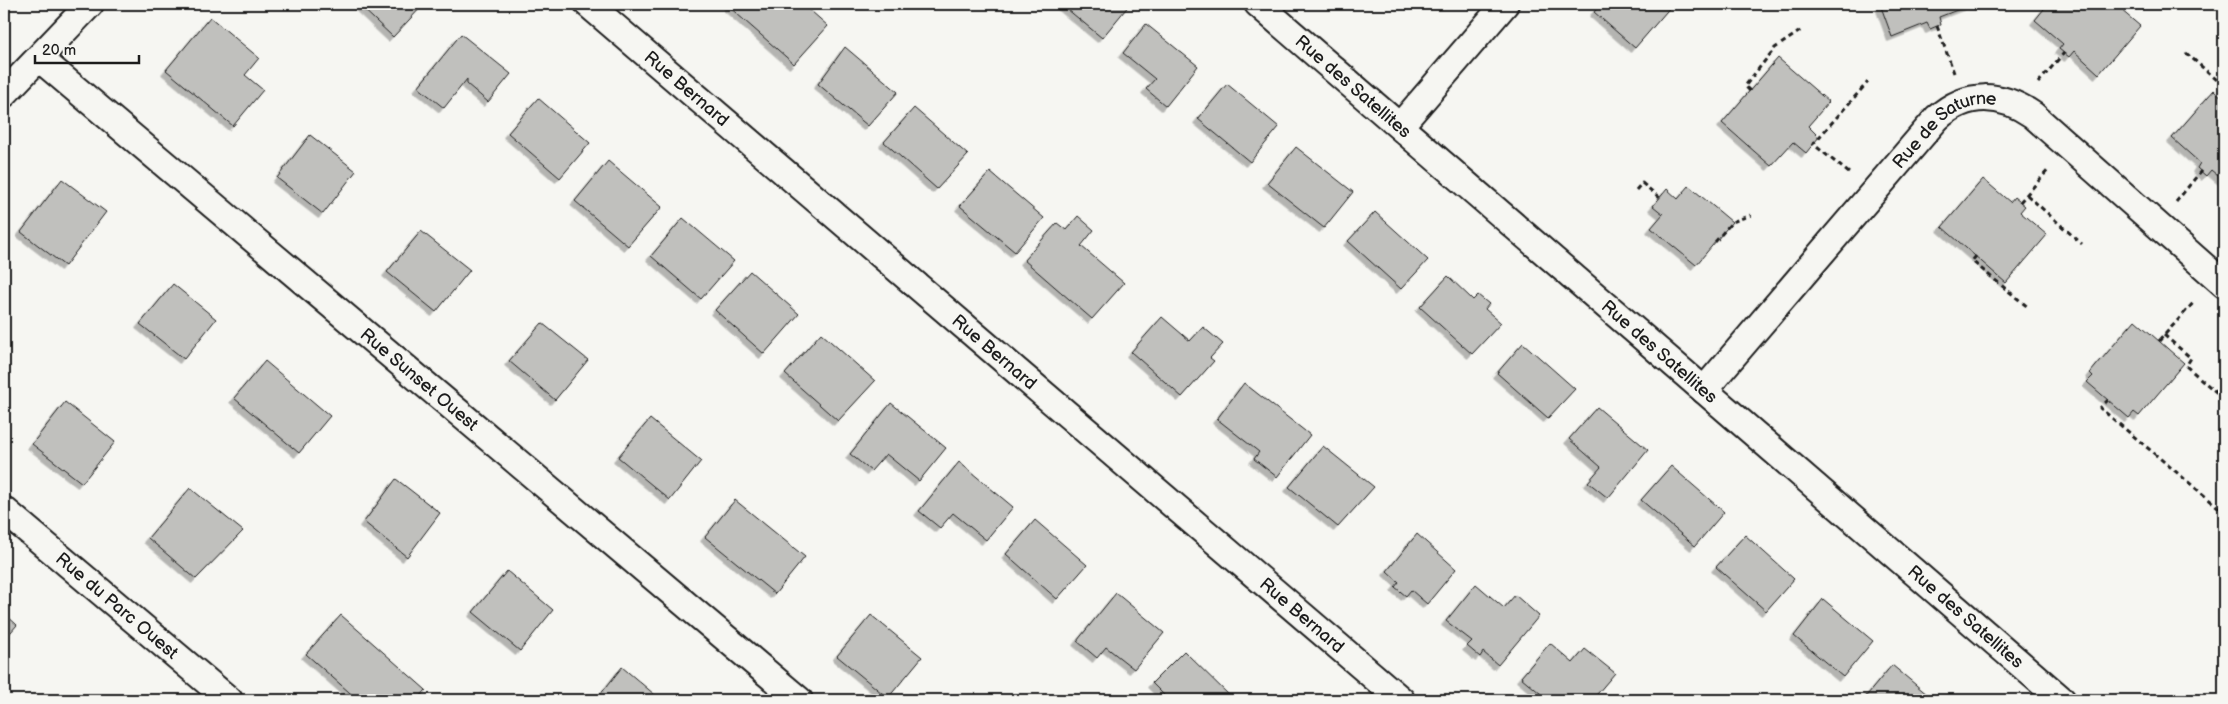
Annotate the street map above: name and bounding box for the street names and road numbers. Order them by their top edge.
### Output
street label: Rue des Satellites [1291,31,1415,143]
street label: Rue Bernard [640,47,733,131]
street label: Rue de Saturne [1888,88,1998,173]
street label: Rue des Satellites [1597,296,1721,408]
street label: Rue Bernard [947,310,1041,394]
street label: Rue Sunset Ouest [356,324,483,436]
street label: Rue du Parc Ouest [51,548,183,664]
street label: Rue des Satellites [1903,561,2028,673]
street label: Rue Bernard [1255,574,1348,658]

